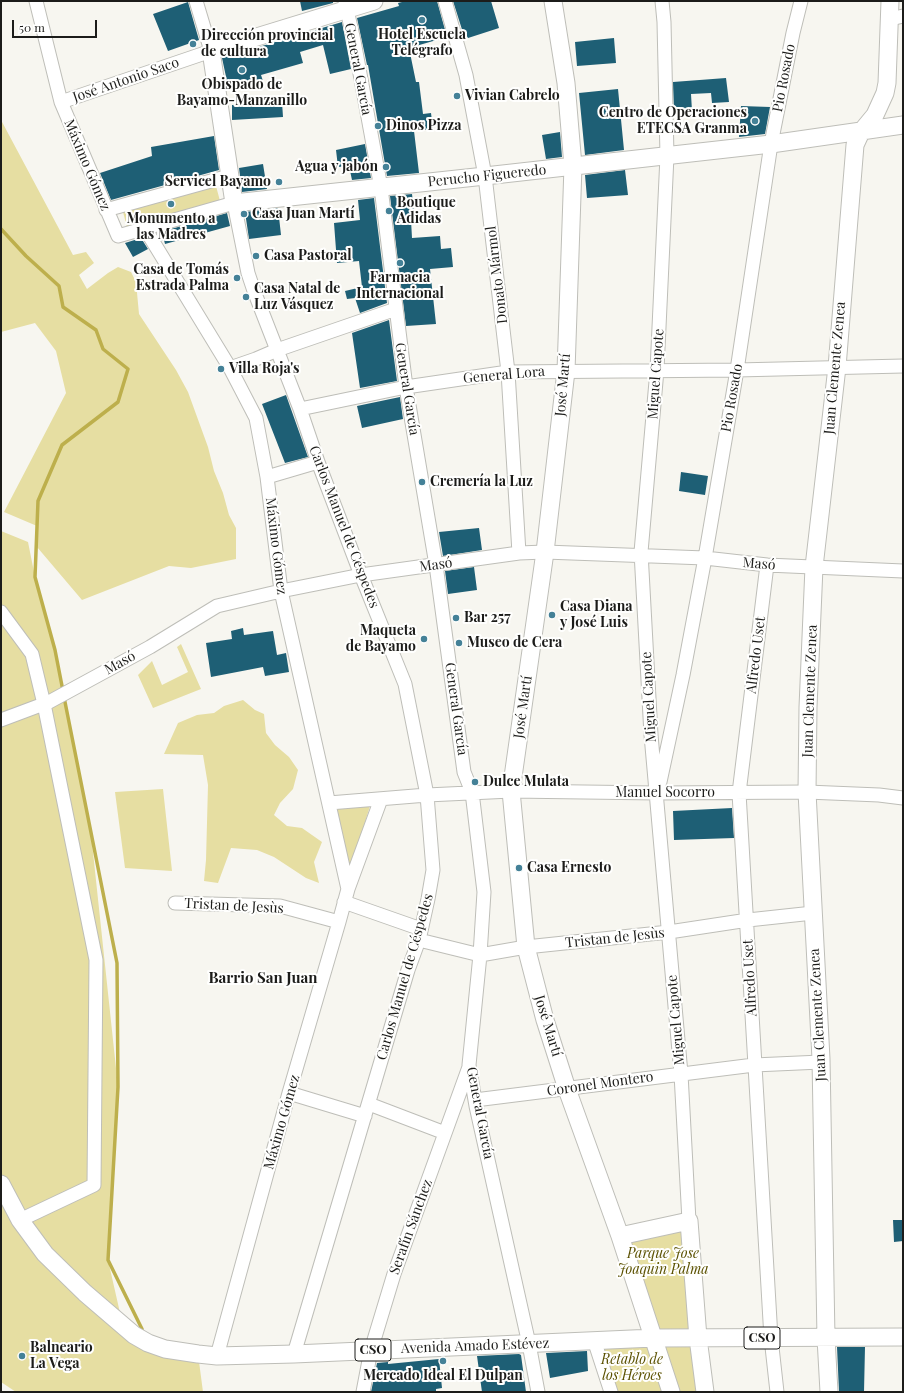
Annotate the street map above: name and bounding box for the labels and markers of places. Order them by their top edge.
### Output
marker: Hotel Escuela Telégrafo [417,15,427,25]
place label: Hotel Escuela Telégrafo [378,27,466,60]
place label: Dirección provincial de cultura [201,28,333,60]
marker: Dirección provincial de cultura [188,39,198,49]
marker: Obispado de Bayamo-Manzanillo [237,65,247,75]
place label: Obispado de Bayamo-Manzanillo [177,77,307,110]
place label: Vivian Cabrelo [465,88,560,104]
marker: Vivian Cabrelo [452,91,462,101]
place label: Centro de Operaciones ETECSA Granma [599,105,747,138]
marker: Centro de Operaciones ETECSA Granma [750,116,760,126]
place label: Dinos Pizza [386,118,461,134]
marker: Dinos Pizza [373,121,383,131]
place label: Agua y jabón [295,159,378,175]
marker: Agua y jabón [381,162,391,172]
place label: Servicel Bayamo [165,174,271,190]
marker: Servicel Bayamo [274,177,284,187]
place label: Boutique Adidas [397,195,456,228]
marker: Monumento a las Madres [166,199,176,209]
place label: Casa Juan Martí [252,206,355,222]
marker: Boutique Adidas [384,206,394,216]
marker: Casa Juan Martí [239,209,249,219]
place label: Monumento a las Madres [126,211,216,244]
place label: Casa Pastoral [264,248,352,264]
marker: Casa Pastoral [251,251,261,261]
marker: Farmacia Internacional [395,258,405,268]
place label: Casa de Tomás Estrada Palma [133,262,229,294]
place label: Farmacia Internacional [356,270,444,302]
marker: Casa de Tomás Estrada Palma [232,273,242,283]
place label: Casa Natal de Luz Vásquez [254,281,340,314]
marker: Casa Natal de Luz Vásquez [241,292,251,302]
place label: Villa Roja's [229,361,300,377]
marker: Villa Roja's [216,364,226,374]
place label: Cremería la Luz [430,474,533,490]
marker: Cremería la Luz [417,477,427,487]
place label: Casa Diana y José Luis [560,599,632,632]
place label: Bar 257 [464,610,511,626]
marker: Casa Diana y José Luis [547,610,557,620]
marker: Bar 257 [451,613,461,623]
place label: Maqueta de Bayamo [346,623,416,656]
marker: Maqueta de Bayamo [419,634,429,644]
place label: Museo de Cera [467,635,562,651]
marker: Museo de Cera [454,638,464,648]
place label: Dulce Mulata [483,774,569,790]
marker: Dulce Mulata [470,777,480,787]
place label: Casa Ernesto [527,860,611,876]
marker: Casa Ernesto [514,863,524,873]
place label: Balneario La Vega [30,1340,93,1372]
marker: Balneario La Vega [17,1351,27,1361]
marker: Mercado Ideal El Dulpan [438,1356,448,1366]
place label: Mercado Ideal El Dulpan [363,1368,523,1384]

